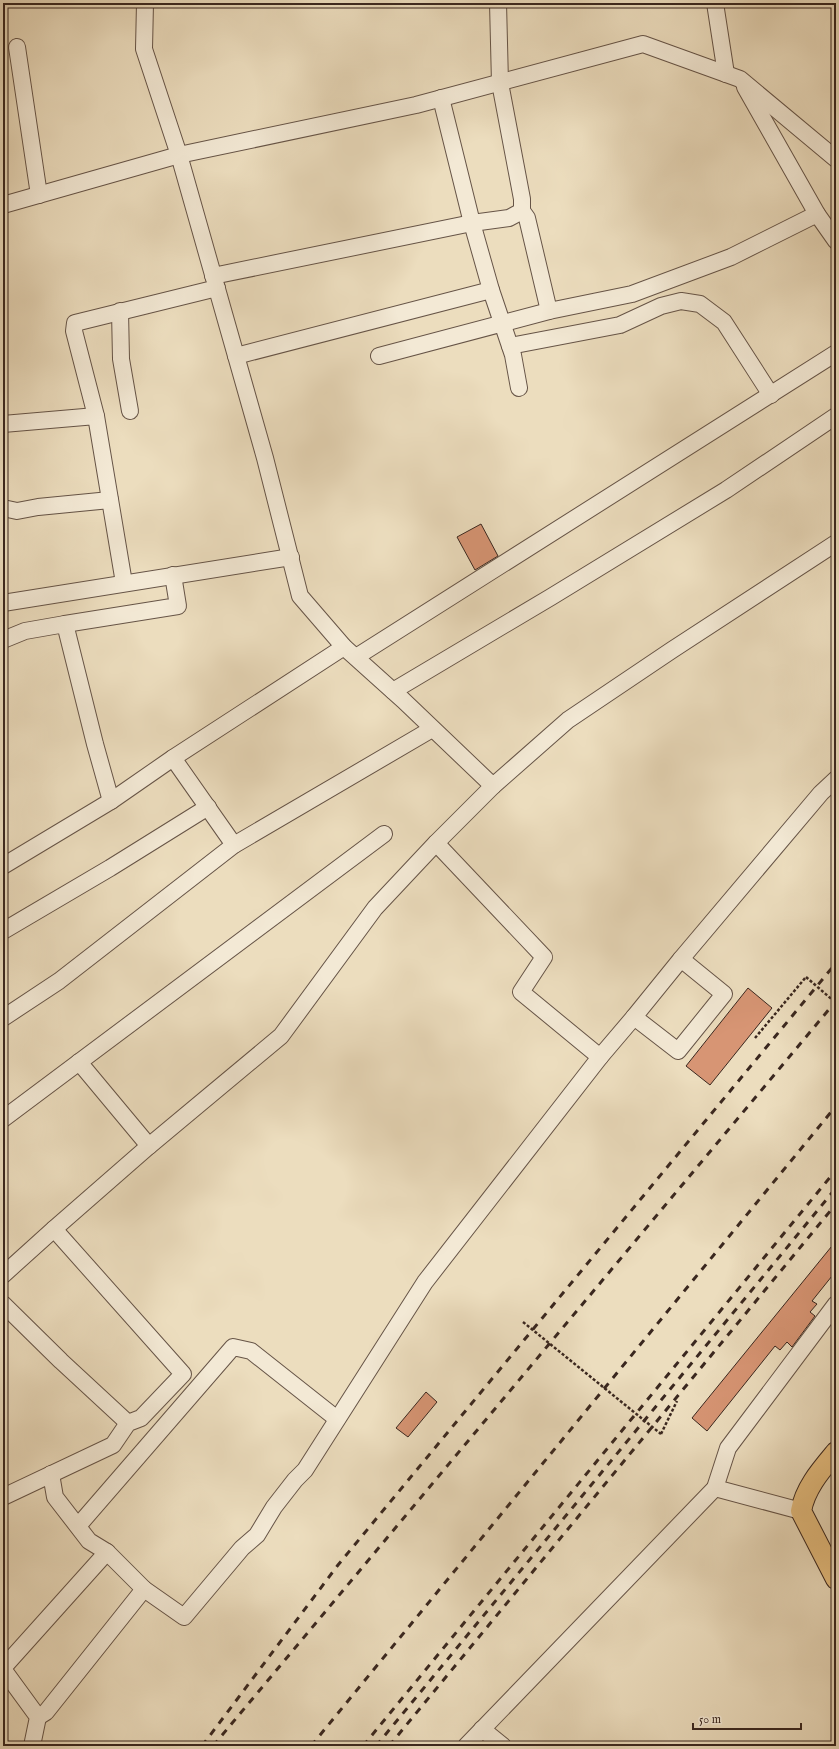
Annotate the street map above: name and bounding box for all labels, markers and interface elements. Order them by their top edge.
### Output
scale bar [693,1705,801,1731]
text: 50 m [699,1712,721,1727]

